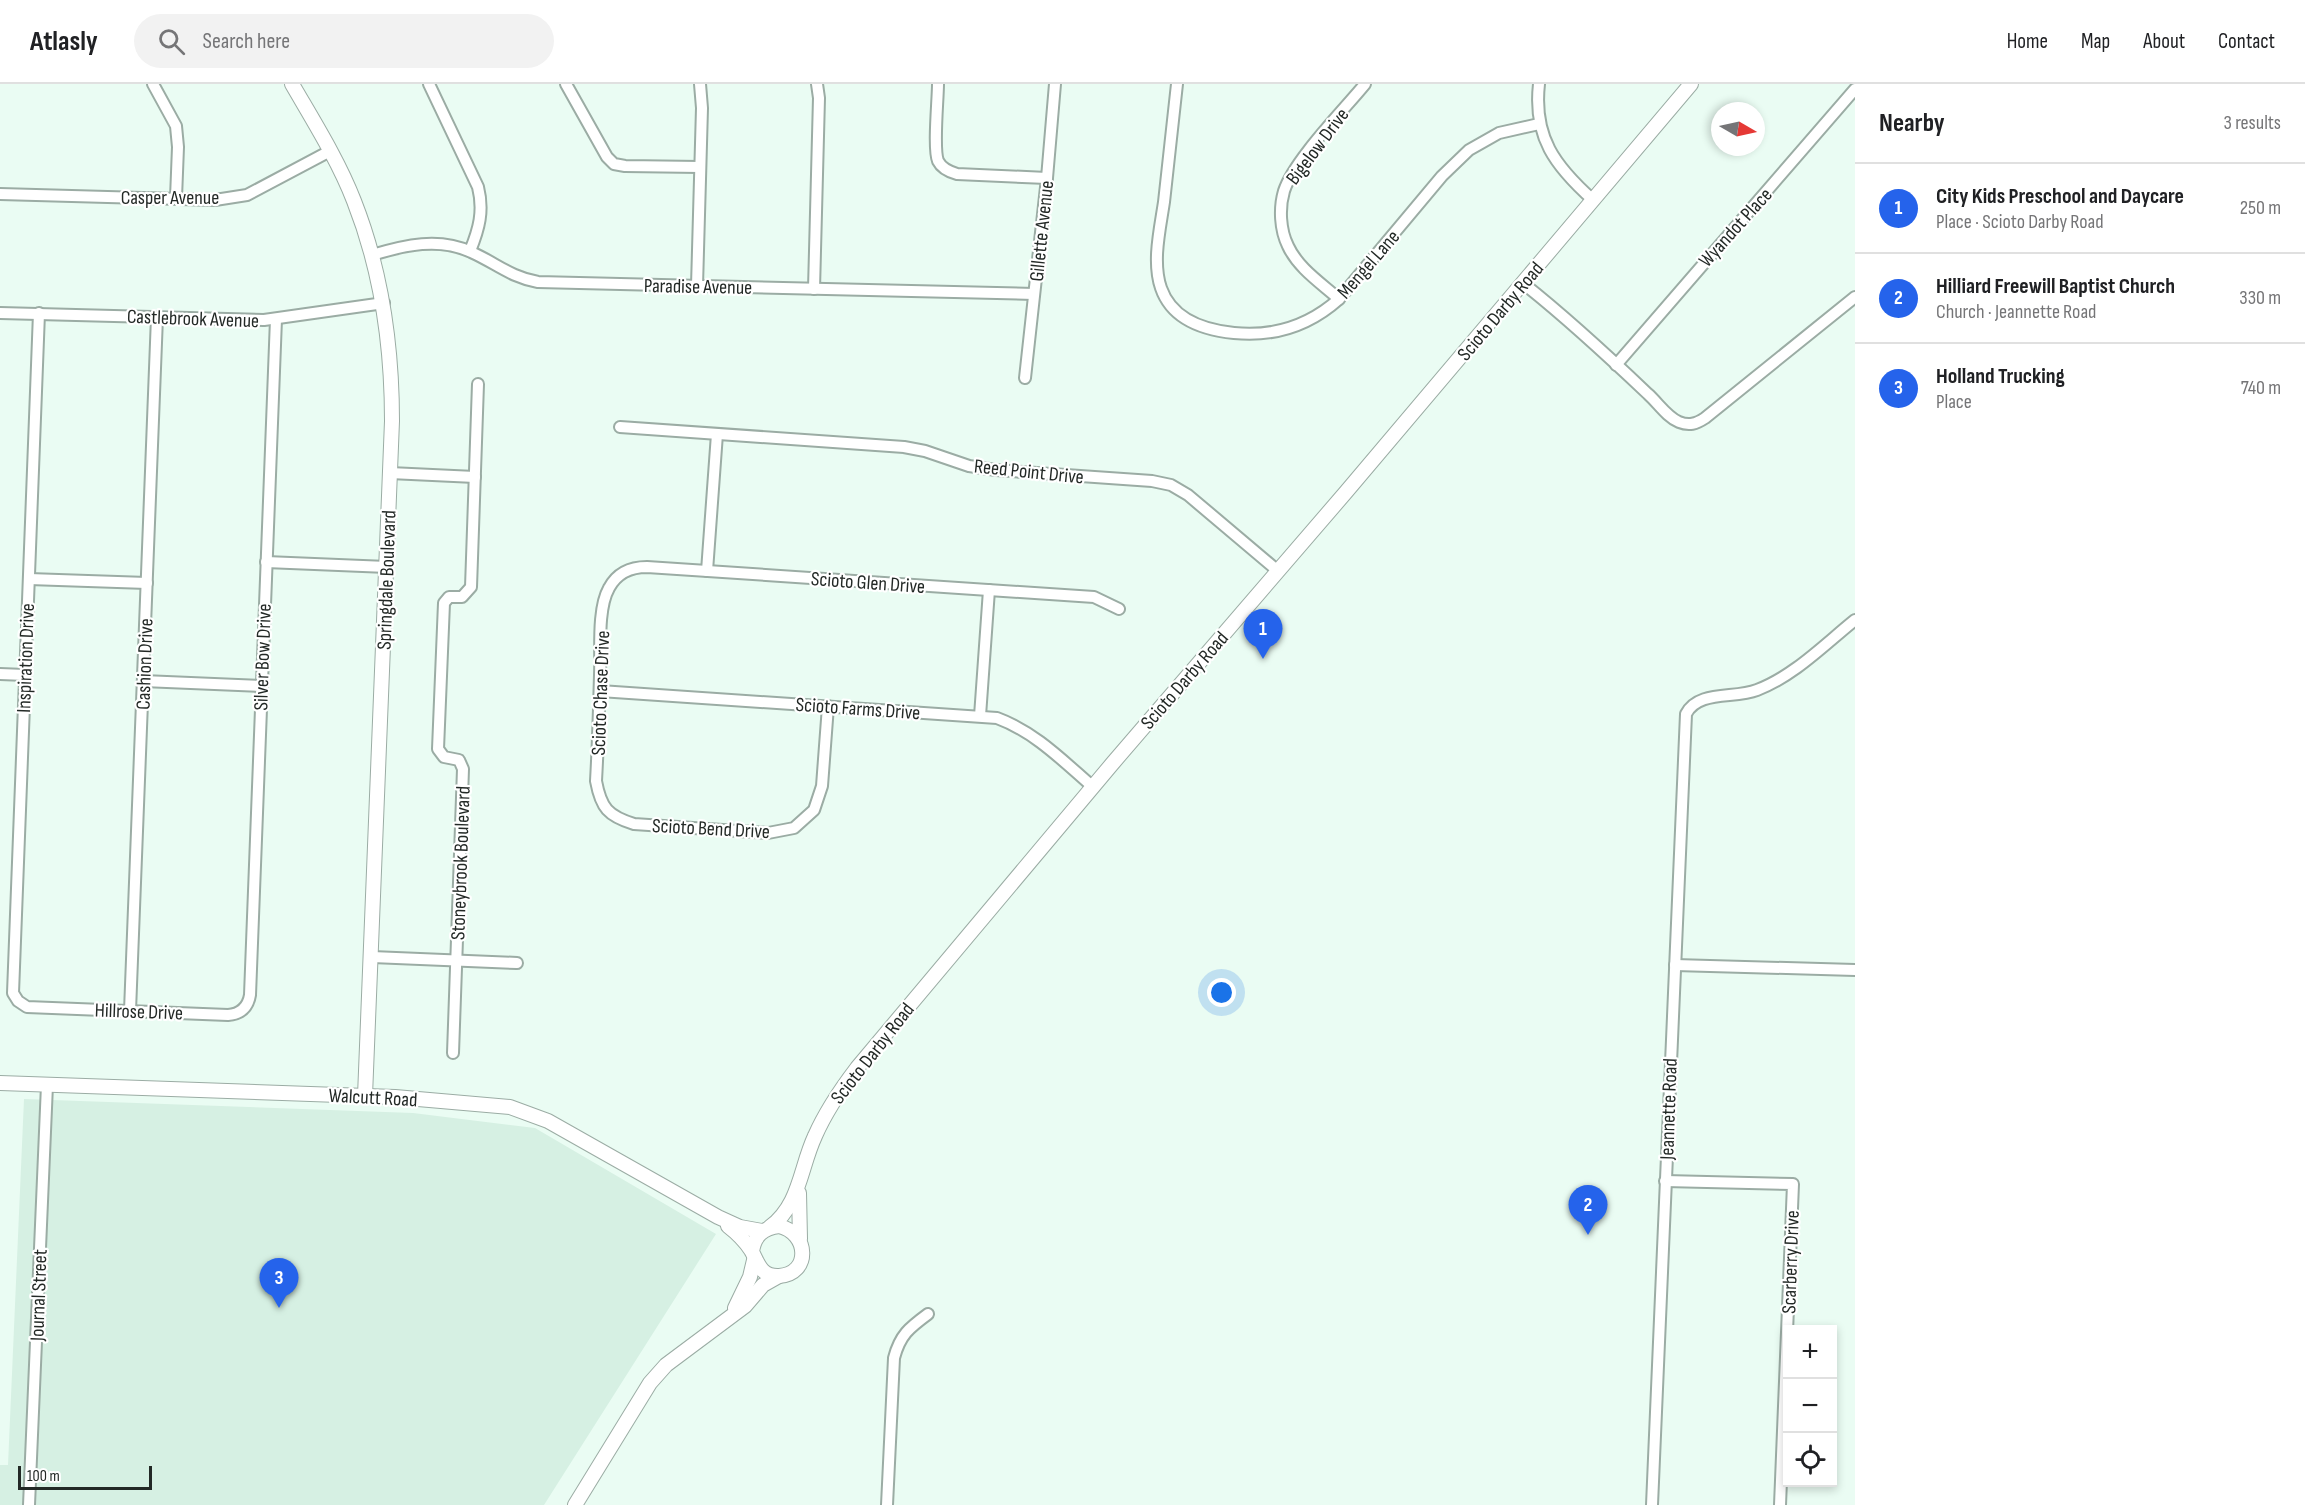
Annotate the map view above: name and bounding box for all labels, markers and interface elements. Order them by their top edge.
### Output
search box [134,14,554,68]
text: Atlasly [30,25,98,58]
icon: search [155,25,188,58]
text: Search here [203,28,290,55]
text: Home [2007,29,2048,54]
text: Map [2081,29,2110,54]
text: About [2143,29,2185,54]
text: Contact [2218,29,2275,54]
north arrow [1711,102,1765,156]
street label: Bigelow Drive [1281,104,1354,190]
text: Nearby [1879,108,1945,139]
text: 3 results [2224,111,2281,135]
street label: Gillette Avenue [1025,179,1059,283]
street label: Wyandot Place [1694,183,1778,272]
text: City Kids Preschool and Daycare [1936,183,2184,210]
street label: Casper Avenue [121,186,219,210]
text: 1 [1895,196,1902,220]
text: 250 m [2240,196,2281,220]
text: Place · Scioto Darby Road [1936,210,2104,234]
street label: Mengel Lane [1332,225,1405,304]
street label: Scioto Darby Road [1453,257,1549,366]
text: Hilliard Freewill Baptist Church [1936,273,2175,300]
street label: Paradise Avenue [644,274,752,300]
text: 2 [1894,286,1903,310]
text: 330 m [2239,286,2281,310]
text: Church · Jeannette Road [1936,300,2096,324]
street label: Castlebrook Avenue [127,305,259,333]
text: Holland Trucking [1936,363,2065,390]
text: 3 [1894,376,1903,400]
text: 740 m [2241,376,2281,400]
text: Place [1936,390,1972,414]
street label: Reed Point Drive [973,454,1085,490]
street label: Springdale Boulevard [373,510,401,650]
street label: Scioto Glen Drive [810,567,926,599]
street label: Inspiration Drive [12,603,40,713]
street label: Silver Bow Drive [249,603,277,711]
pin: 1 [1244,610,1282,659]
street label: Cashion Drive [131,618,159,710]
street label: Scioto Darby Road [1136,627,1234,734]
street label: Scioto Chase Drive [587,630,615,756]
street label: Scioto Farms Drive [795,693,921,725]
street label: Stoneybrook Boulevard [446,786,476,941]
street label: Scioto Bend Drive [651,814,770,844]
your location [1207,978,1236,1007]
street label: Hillrose Drive [94,998,184,1026]
street label: Scioto Darby Road [826,998,920,1109]
street label: Jeannette Road [1655,1058,1683,1161]
street label: Walcutt Road [328,1084,418,1112]
pin: 2 [1568,1186,1608,1235]
street label: Scarberry Drive [1777,1210,1805,1314]
street label: Journal Street [25,1249,53,1342]
pin: 3 [260,1258,298,1308]
map controls [1783,1325,1837,1487]
button: + [1783,1325,1837,1379]
button: − [1783,1379,1837,1433]
button: locate [1783,1433,1837,1487]
scale bar [18,1463,152,1490]
text: 100 m [27,1467,60,1486]

